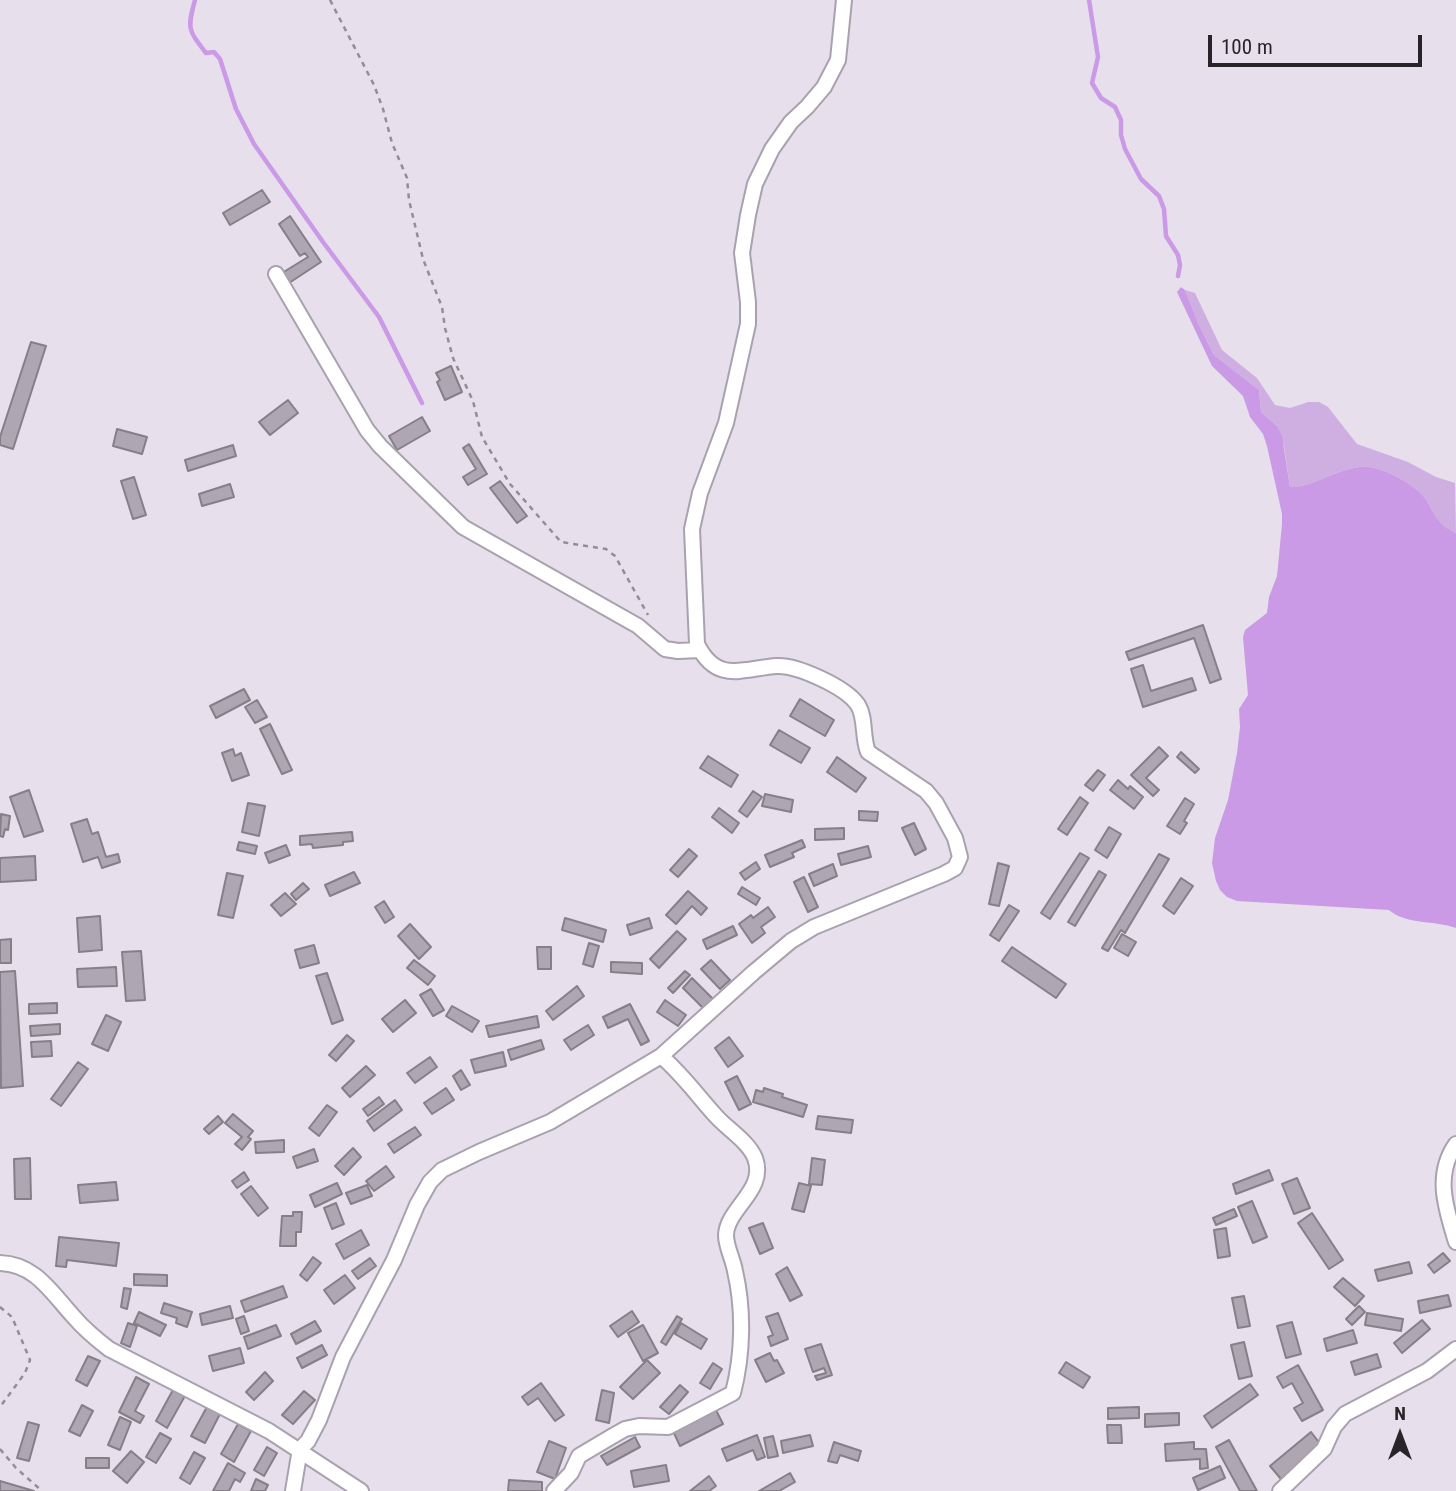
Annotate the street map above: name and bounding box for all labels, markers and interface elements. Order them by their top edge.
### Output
scale bar [1211,21,1424,65]
text: 100 m [1221,35,1273,59]
north arrow [1365,1400,1435,1470]
text: N [1394,1402,1406,1425]

